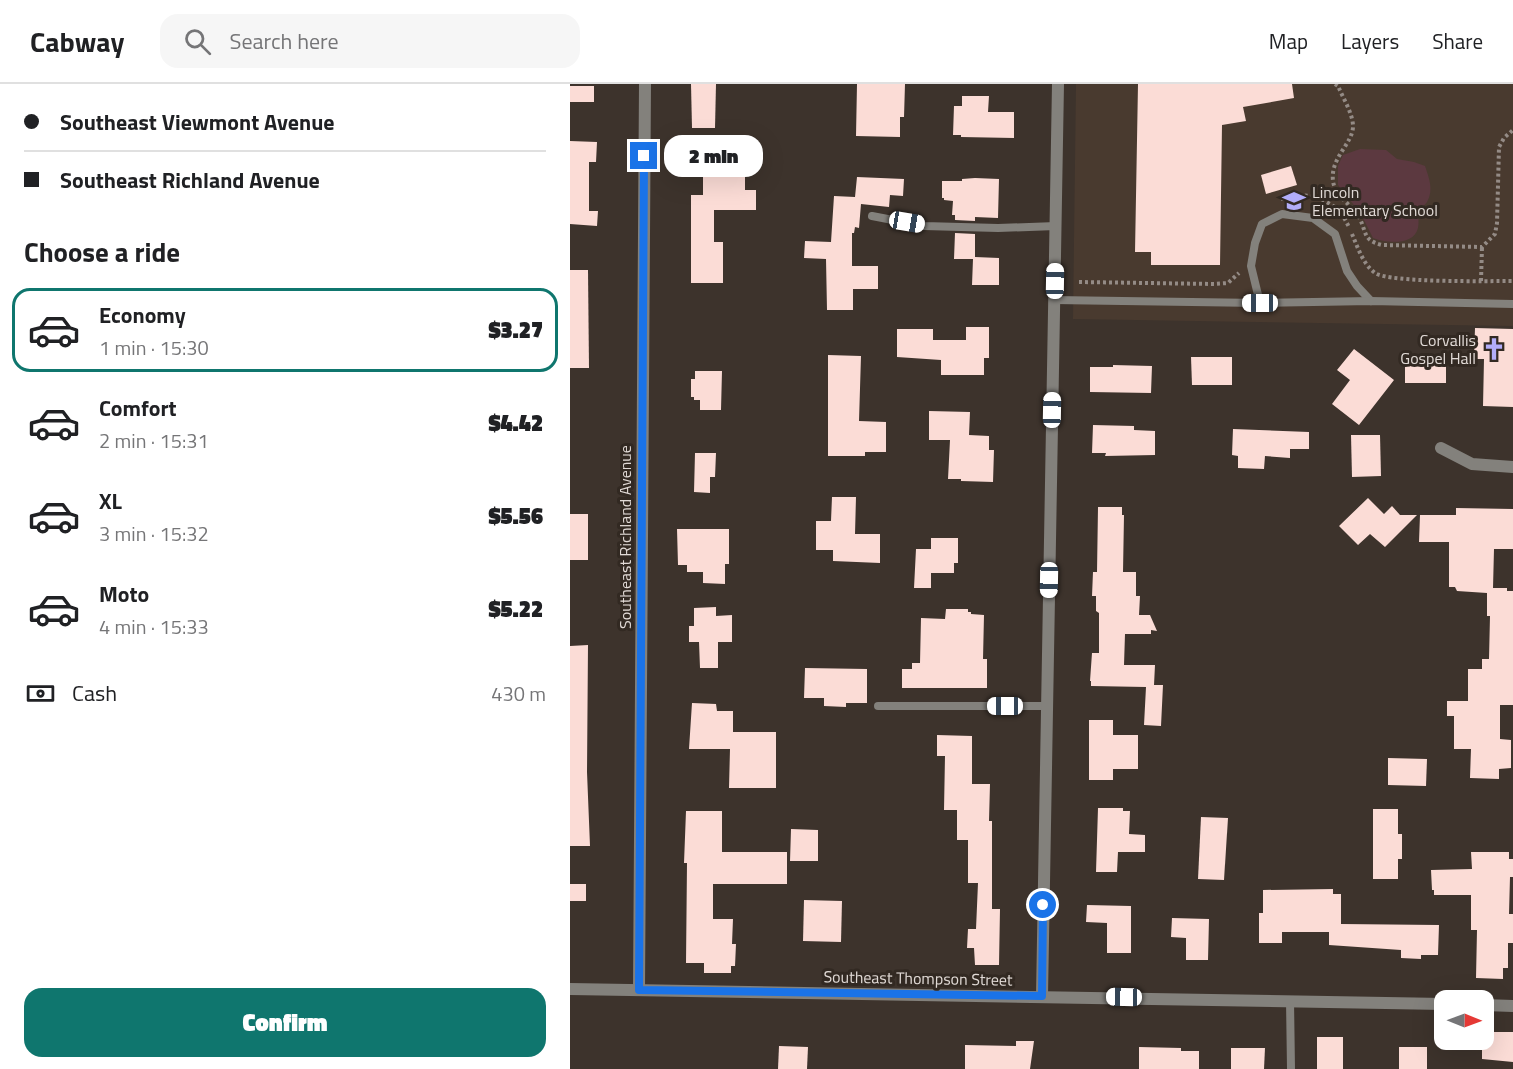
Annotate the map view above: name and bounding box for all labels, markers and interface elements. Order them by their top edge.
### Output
search box [160,14,580,68]
text: Cabway [30,20,124,63]
text: Search here [229,24,339,58]
icon: search [181,25,214,58]
text: Map [1269,25,1308,57]
text: Layers [1341,25,1399,57]
text: Share [1432,25,1483,57]
text: Southeast Viewmont Avenue [60,105,335,139]
callout: 2 min [665,135,764,177]
text: 2 min [689,140,738,171]
route end [630,142,657,169]
text: Southeast Richland Avenue [60,163,320,197]
place label: Lincoln Elementary School [1312,180,1438,222]
school or university icon: Lincoln Elementary School [1281,188,1307,214]
car [888,210,926,234]
text: Choose a ride [24,231,180,272]
car [1046,263,1064,299]
car [1242,294,1278,312]
text: Economy [99,298,186,332]
icon: car [27,303,81,357]
text: $3.27 [488,313,543,347]
place label: Corvallis Gospel Hall [1400,328,1476,370]
text: 1 min · 15:30 [99,332,209,363]
church icon: Corvallis Gospel Hall [1481,336,1507,362]
text: Comfort [99,391,177,425]
car [1043,392,1061,428]
icon: car [27,396,81,450]
text: $4.42 [488,406,543,440]
text: 2 min · 15:31 [99,425,209,456]
street label: Southeast Richland Avenue [613,445,637,629]
text: XL [99,484,122,518]
icon: car [27,489,81,543]
text: $5.56 [488,499,543,533]
text: 3 min · 15:32 [99,518,209,549]
car [1040,562,1058,598]
text: Moto [99,577,149,611]
icon: car [27,582,81,636]
text: $5.22 [488,592,543,626]
text: 4 min · 15:33 [99,611,209,642]
text: Cash [72,676,117,710]
icon: cash [24,677,57,710]
text: 430 m [491,678,546,709]
car [987,697,1023,715]
route start [1029,891,1056,918]
street label: Southeast Thompson Street [823,964,1013,992]
button: Confirm [24,988,546,1057]
car [1106,988,1142,1006]
north arrow [1434,990,1494,1050]
map controls [1434,990,1494,1050]

